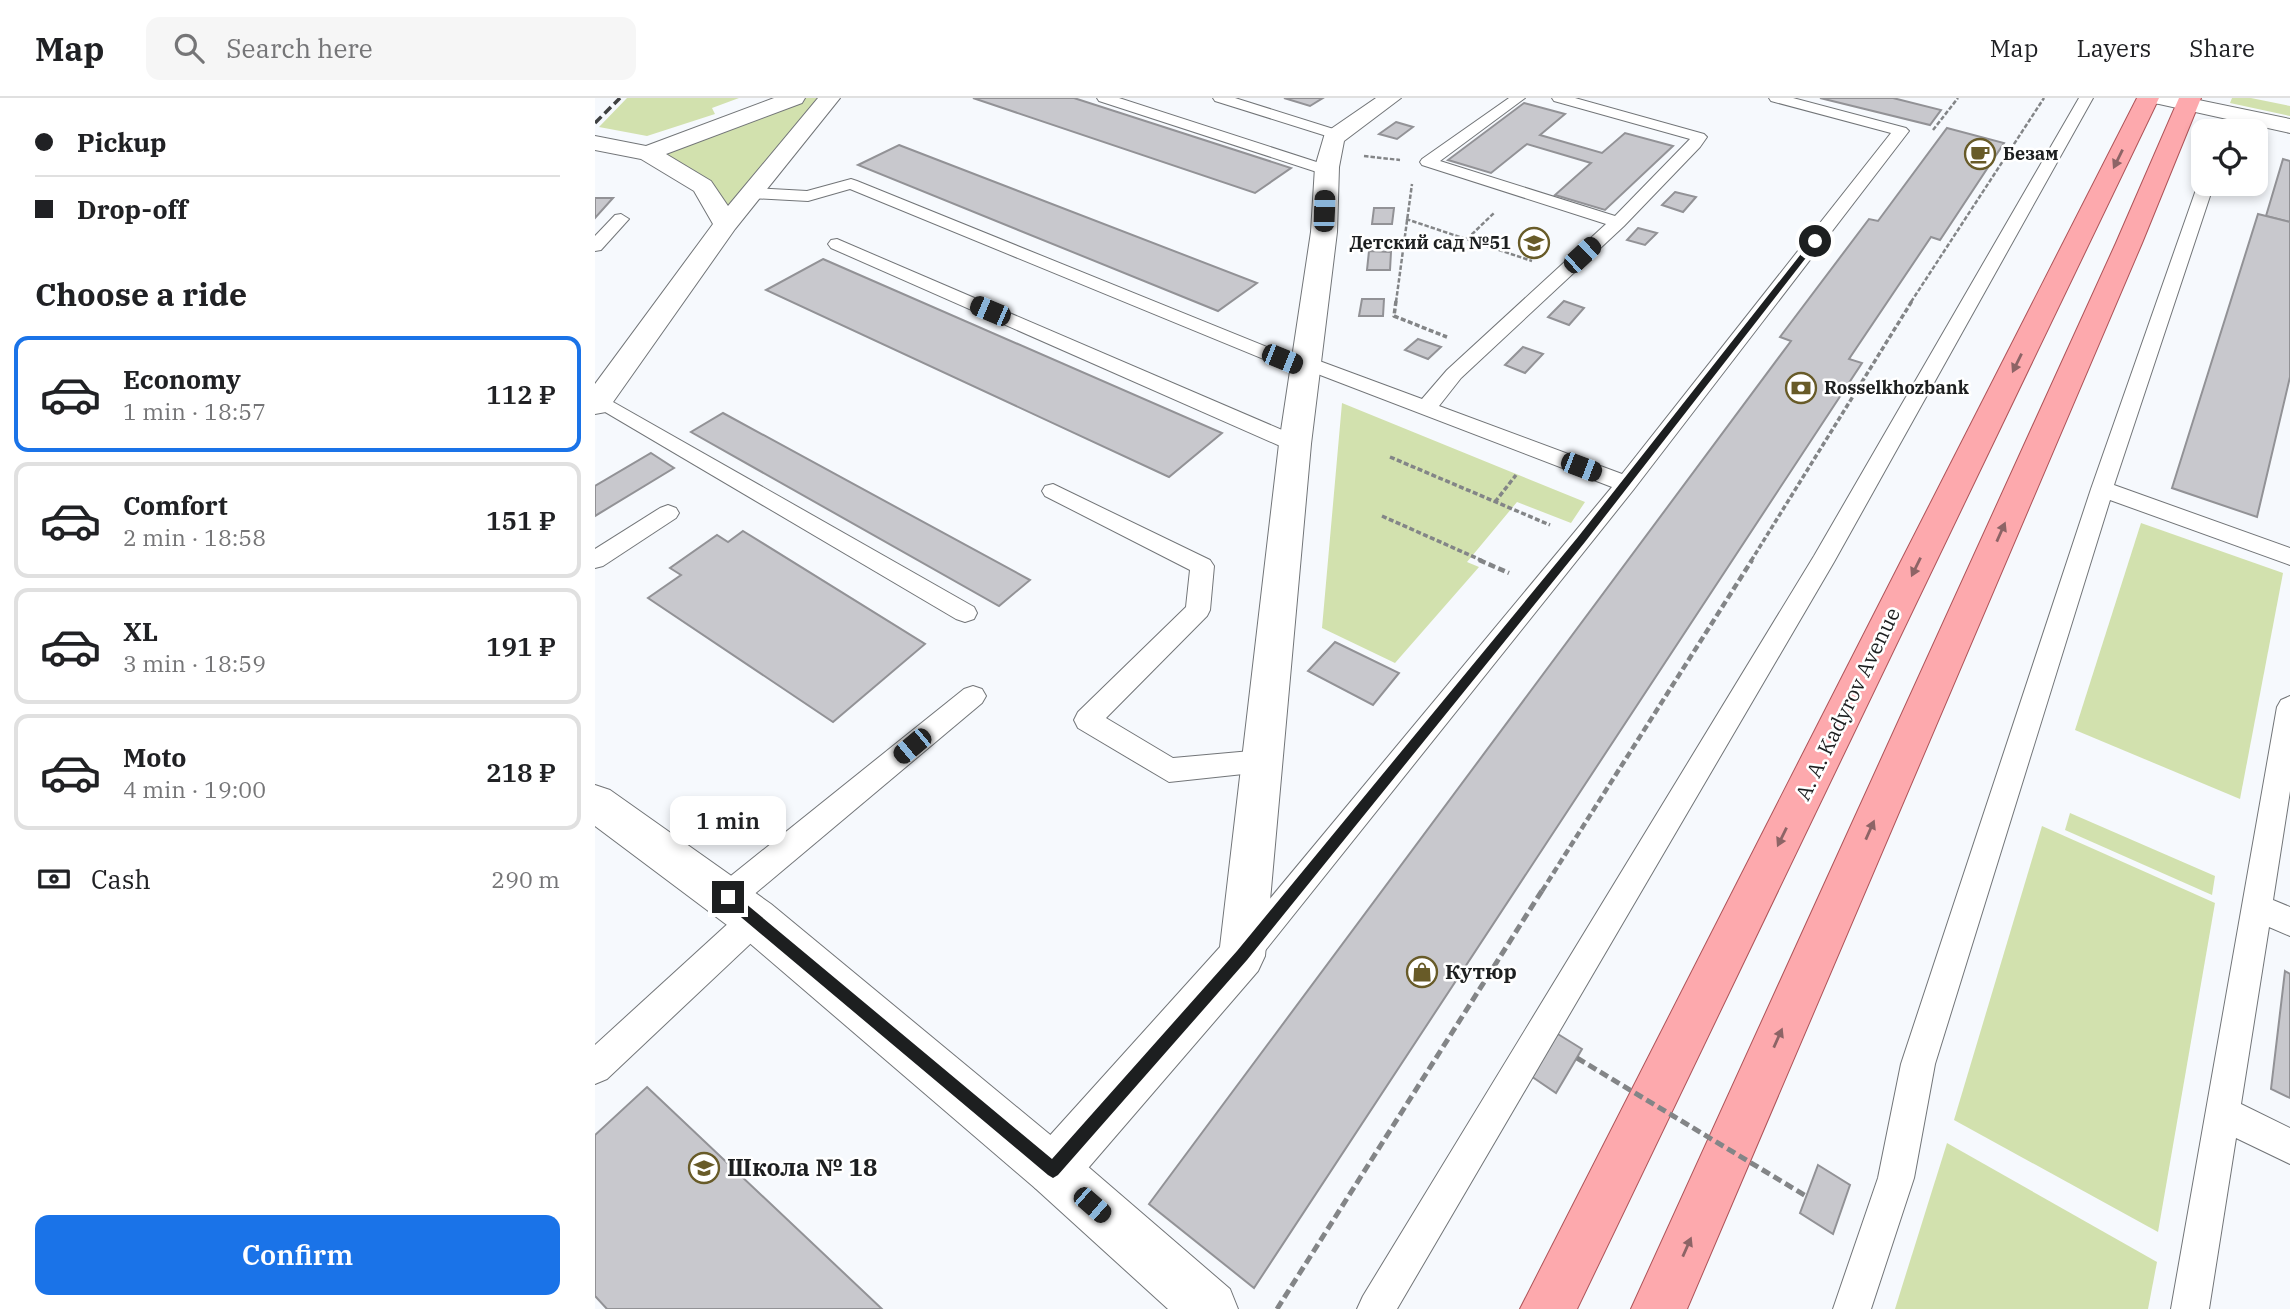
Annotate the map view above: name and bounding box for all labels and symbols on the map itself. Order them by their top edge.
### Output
cafe icon: Безам [1963,137,1997,171]
place label: Безам [2003,142,2058,165]
one-way arrow [2112,149,2123,169]
car [1313,190,1336,232]
route start [1799,225,1831,257]
school or university icon: Детский сад №51 [1517,226,1551,260]
place label: Детский сад №51 [1349,231,1511,254]
car [1560,233,1605,277]
car [967,293,1014,329]
car [1259,341,1306,377]
one-way arrow [2011,353,2022,373]
bank icon: Rosselkhozbank [1784,371,1818,405]
place label: Rosselkhozbank [1824,376,1970,399]
car [1558,450,1605,484]
one-way arrow [1996,522,2007,543]
one-way arrow [1910,557,1921,577]
street label: A. A. Kadyrov Avenue [1788,602,1906,805]
car [890,724,935,768]
callout: 1 min [670,796,786,844]
one-way arrow [1864,820,1876,840]
one-way arrow [1776,827,1788,847]
route end [712,881,744,913]
shop icon: Кутюр [1405,955,1439,989]
place label: Кутюр [1445,957,1517,985]
one-way arrow [1773,1028,1784,1049]
school or university icon: Школа № 18 [687,1151,721,1185]
place label: Школа № 18 [727,1151,877,1183]
car [1070,1183,1115,1227]
one-way arrow [1682,1236,1693,1257]

